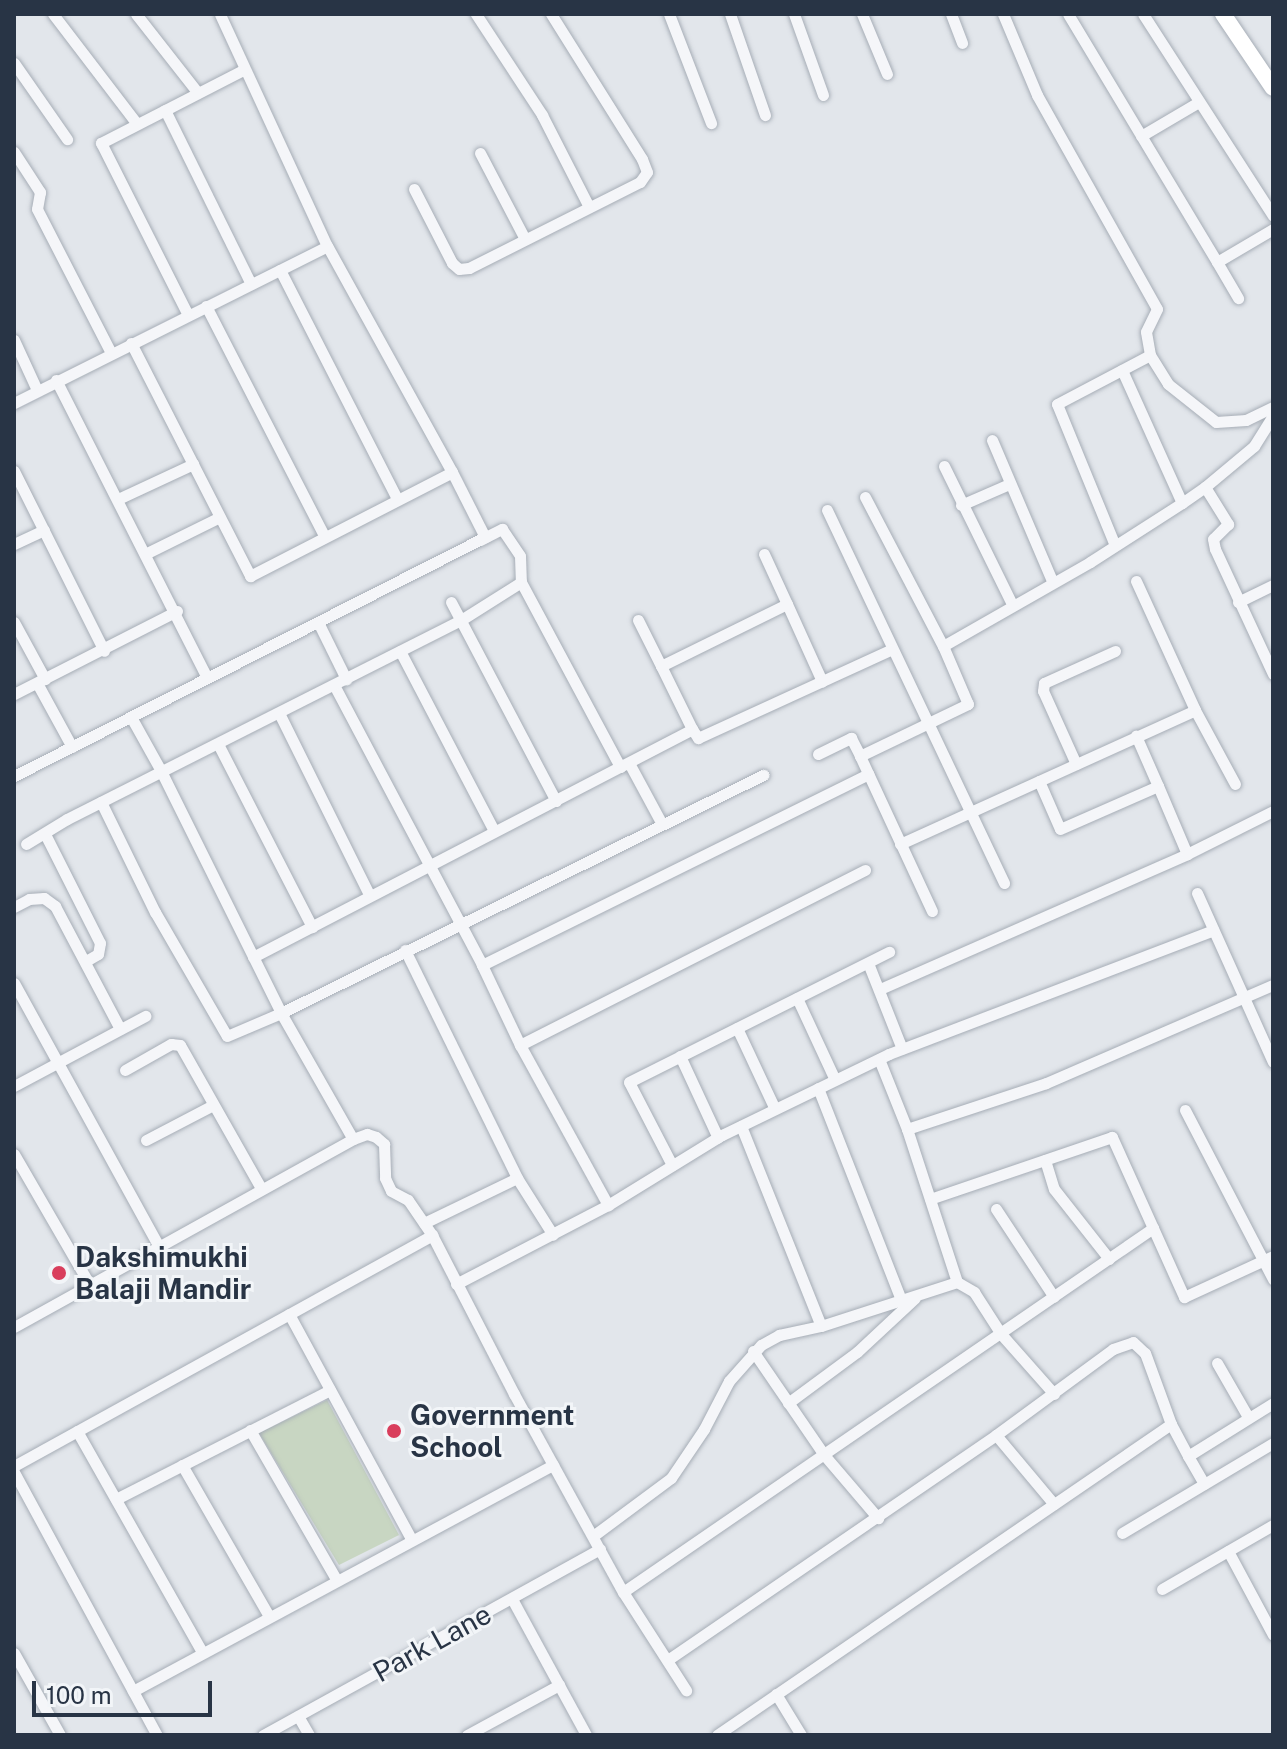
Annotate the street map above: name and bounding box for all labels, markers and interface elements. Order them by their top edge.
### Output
place label: Dakshimukhi Balaji Mandir [75,1240,251,1306]
marker: Dakshimukhi Balaji Mandir [50,1264,68,1282]
place label: Government School [410,1398,574,1464]
marker: Government School [385,1422,403,1440]
street label: Park Lane [367,1597,497,1689]
scale bar [36,1665,216,1715]
text: 100 m [46,1681,112,1709]

